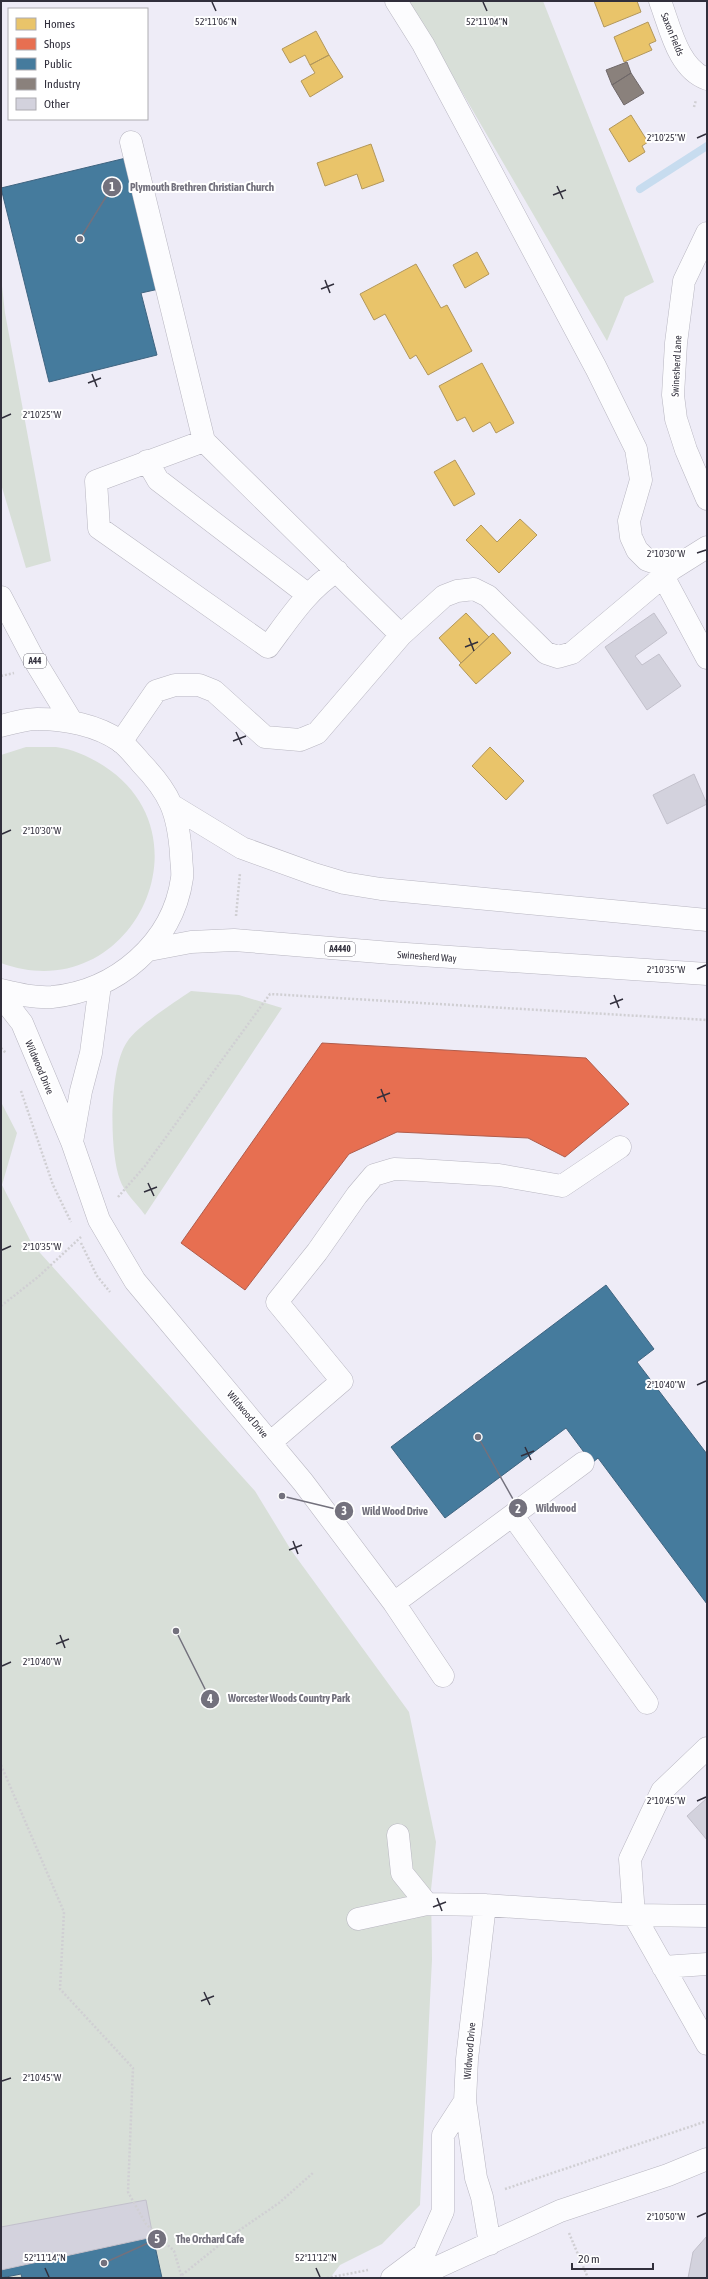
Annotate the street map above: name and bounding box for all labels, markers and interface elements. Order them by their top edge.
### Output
legend [8,8,148,120]
street label: Saxon Fields [659,11,686,58]
text: 52°11'06"N [195,16,237,27]
text: 52°11'04"N [466,16,508,27]
text: Homes [44,17,75,31]
text: Shops [44,37,70,51]
text: Public [44,57,72,71]
text: Industry [44,77,81,91]
text: Other [44,97,70,111]
text: 2°10'25"W [647,132,686,143]
callout: Plymouth Brethren Christian Church [102,176,282,199]
text: 1 [109,180,115,194]
text: Plymouth Brethren Christian Church [130,181,274,193]
street label: Swinesherd Lane [669,334,684,397]
text: 2°10'25"W [23,409,62,420]
text: 2°10'30"W [647,548,686,559]
road number: A44 [24,654,46,668]
text: 2°10'30"W [23,825,62,836]
road number: A4440 [325,942,355,956]
street label: Swinesherd Way [397,949,457,964]
text: 2°10'35"W [647,964,686,975]
street label: Wildwood Drive [23,1039,56,1096]
text: 2°10'35"W [23,1241,62,1252]
text: 2°10'40"W [647,1379,686,1390]
street label: Wildwood Drive [225,1389,271,1440]
callout: Wildwood [508,1497,585,1520]
callout: Wild Wood Drive [334,1500,436,1523]
text: 2 [515,1502,521,1516]
text: Wildwood [535,1502,576,1514]
text: 3 [341,1504,347,1518]
text: Wild Wood Drive [361,1505,428,1517]
text: 2°10'40"W [23,1656,62,1667]
callout: Worcester Woods Country Park [200,1687,358,1710]
text: 4 [206,1692,213,1706]
text: Worcester Woods Country Park [227,1692,350,1704]
text: 2°10'45"W [647,1795,686,1806]
street label: Wildwood Drive [462,2021,478,2080]
text: 2°10'45"W [23,2072,62,2083]
text: 2°10'50"W [647,2211,686,2222]
callout: The Orchard Cafe [147,2227,252,2250]
text: 5 [154,2232,160,2246]
text: The Orchard Cafe [176,2233,244,2245]
scale bar [572,2245,653,2271]
text: 52°11'14"N [24,2252,66,2263]
text: 52°11'12"N [295,2252,337,2263]
text: 20 m [578,2252,600,2266]

